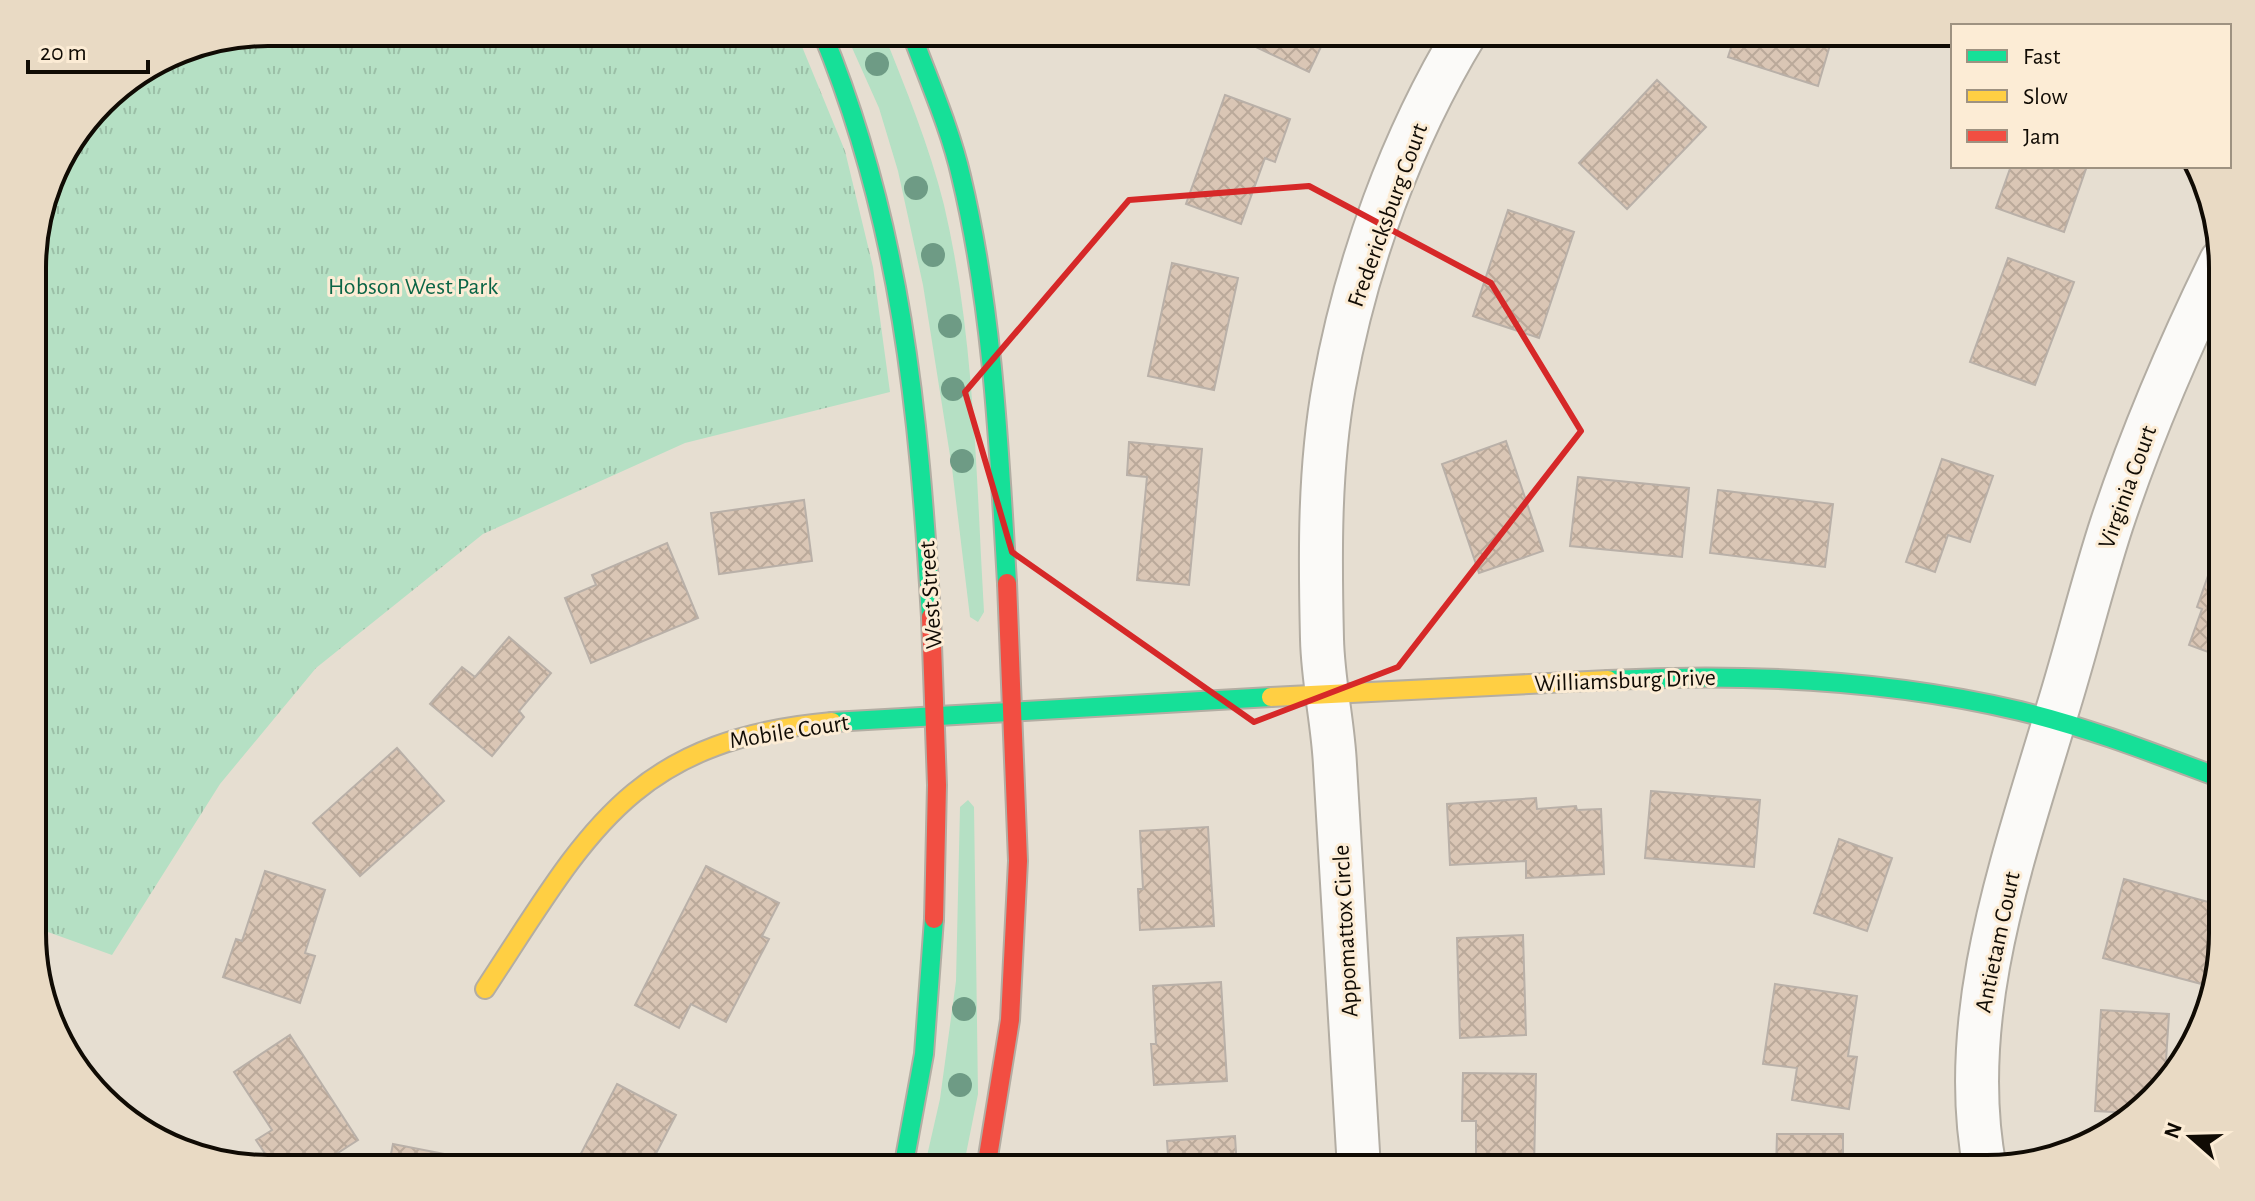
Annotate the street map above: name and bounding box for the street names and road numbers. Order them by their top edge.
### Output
street label: Fredericksburg Court [1344,120,1432,310]
street label: Virginia Court [2095,422,2161,552]
street label: West Street [915,540,947,650]
street label: Williamsburg Drive [1534,666,1716,696]
street label: Mobile Court [728,711,851,753]
street label: Appomattox Circle [1329,844,1363,1018]
street label: Antietam Court [1971,869,2025,1015]

